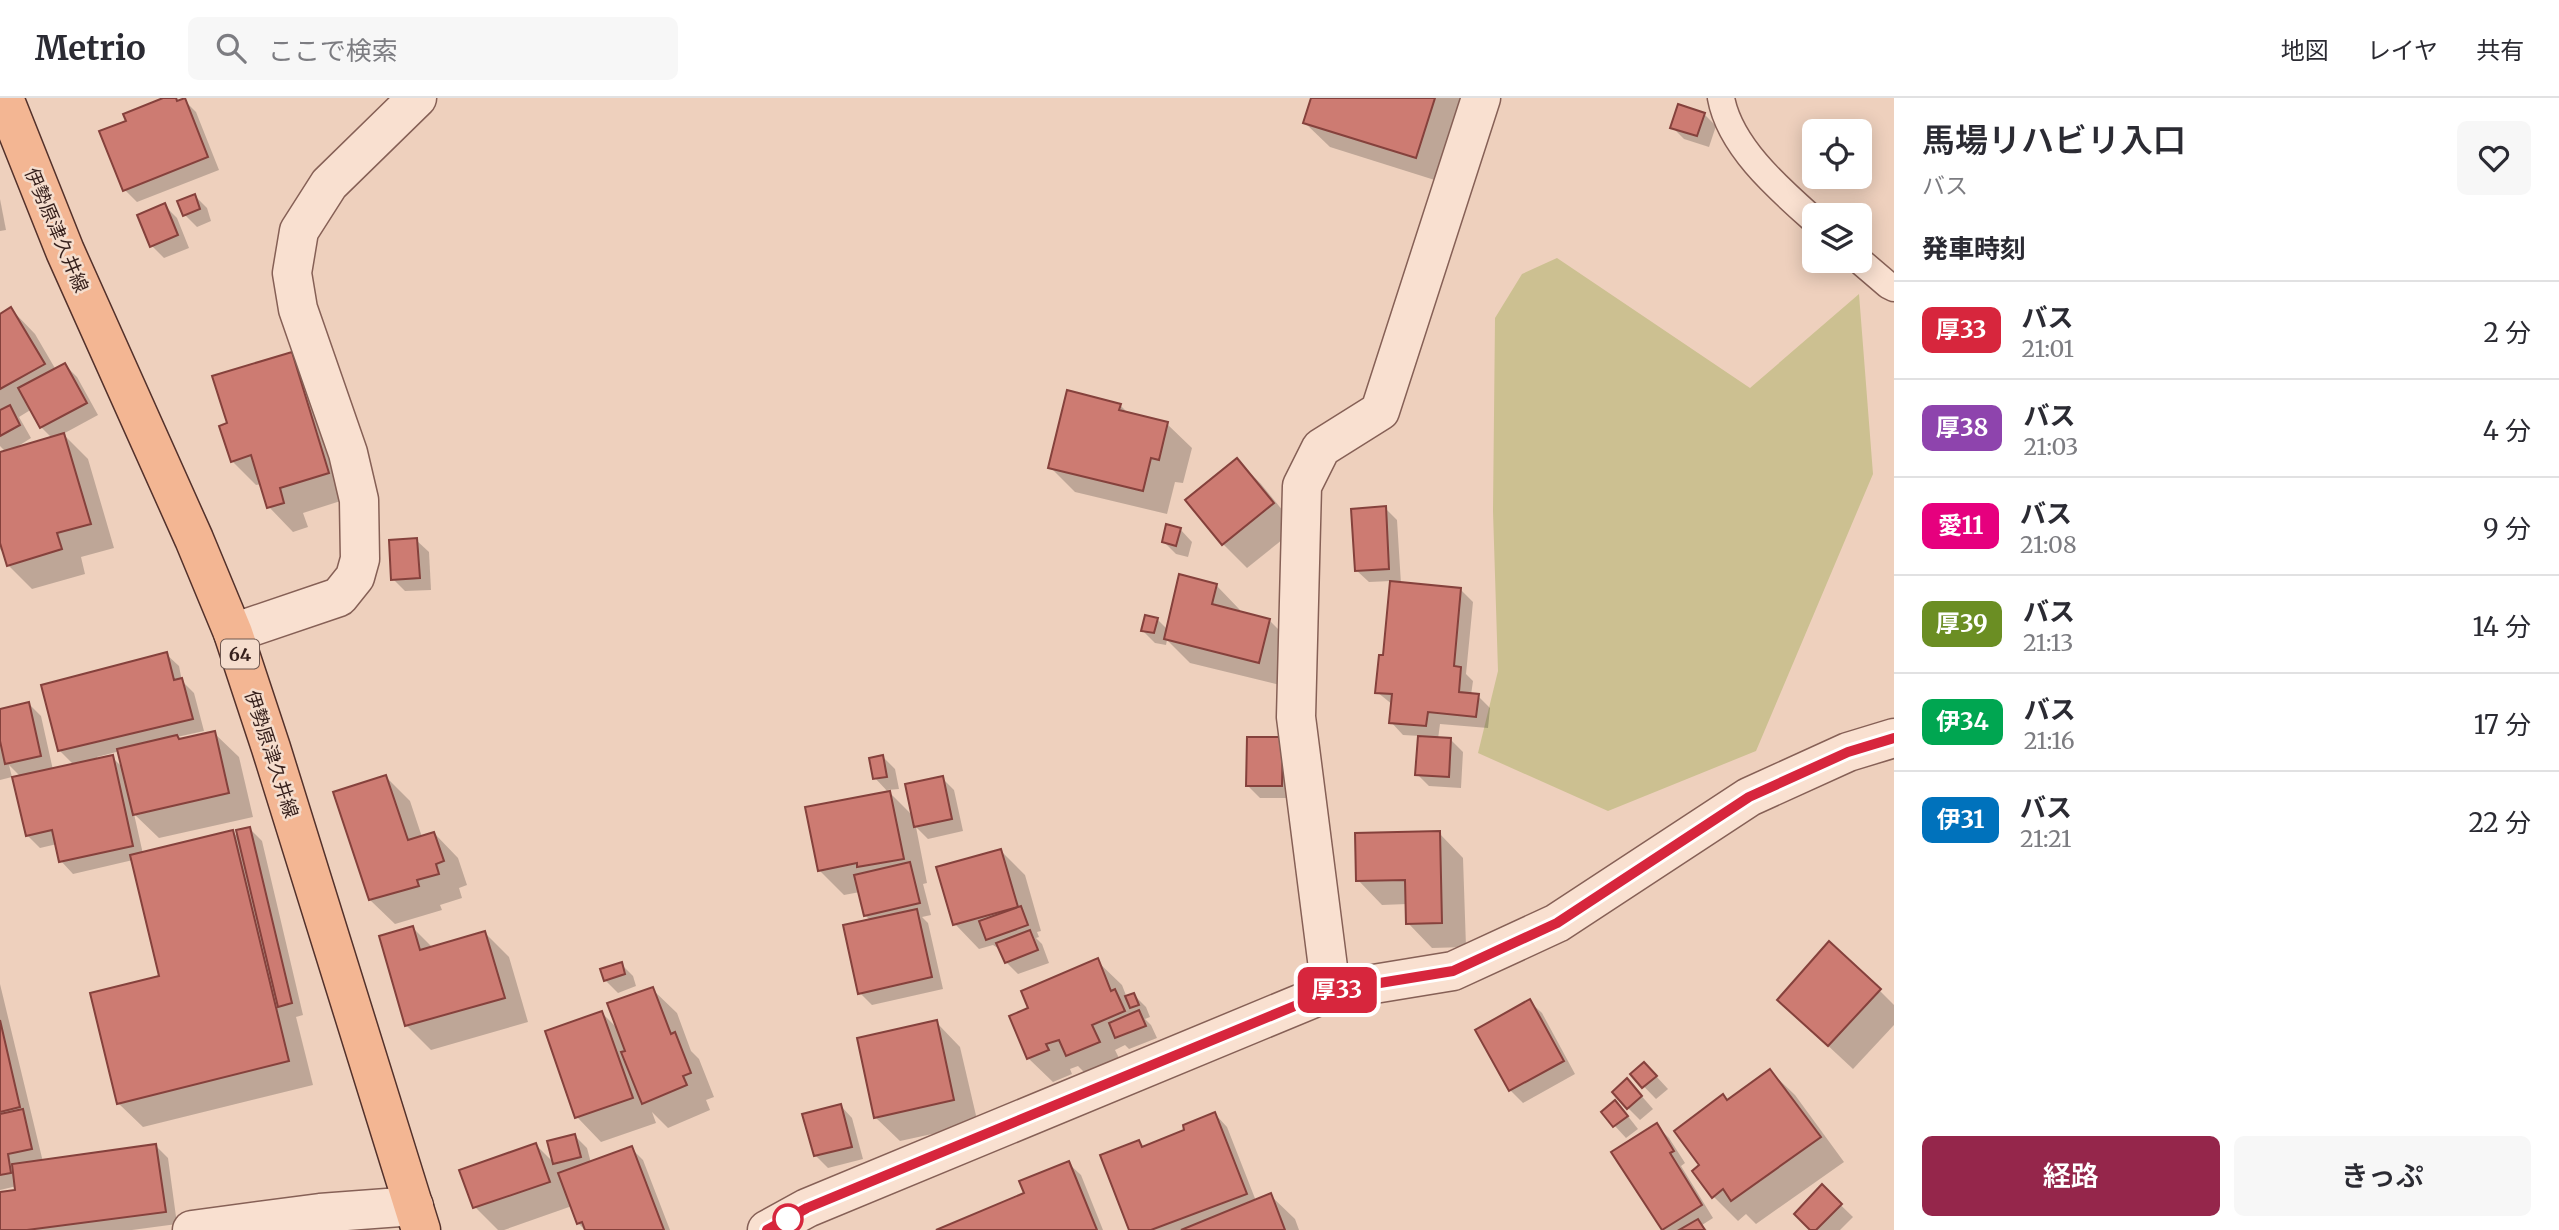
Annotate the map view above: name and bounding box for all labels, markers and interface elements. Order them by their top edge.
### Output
search box [188,17,678,80]
text: Metrio [35,28,146,69]
icon: search [212,29,250,67]
text: ここで検索 [268,34,398,67]
text: 地図 [2281,35,2329,66]
text: レイヤ [2367,35,2438,66]
text: 共有 [2476,35,2524,66]
map controls [1802,119,1872,273]
button: locate [1802,119,1872,189]
text: 馬場リハビリ入口 [1922,120,2186,161]
button: heart [2457,121,2531,195]
street label: 伊勢原津久井線 [20,164,94,296]
text: バス [1922,171,1968,200]
button: layers [1802,203,1872,273]
text: 発車時刻 [1922,232,2026,265]
text: バス [2022,301,2074,334]
text: 厚33 [1936,314,1987,345]
text: 2 分 [2483,316,2531,349]
text: 21:01 [2022,334,2074,363]
text: バス [2023,399,2075,432]
text: 厚38 [1936,412,1988,443]
text: 4 分 [2483,414,2531,447]
text: 21:03 [2023,432,2079,461]
text: バス [2020,497,2072,530]
text: 愛11 [1938,510,1983,541]
text: 9 分 [2483,512,2531,545]
text: 21:08 [2020,530,2077,559]
text: バス [2023,595,2075,628]
text: 厚39 [1936,608,1988,639]
text: 14 分 [2473,610,2531,643]
text: 21:13 [2023,628,2073,657]
road number: 64 [221,640,259,668]
street label: 伊勢原津久井線 [240,687,304,821]
text: バス [2024,693,2076,726]
text: 伊34 [1936,706,1989,737]
text: 17 分 [2474,708,2531,741]
text: 21:16 [2024,726,2075,755]
text: バス [2020,791,2072,824]
text: 伊31 [1937,804,1984,835]
text: 22 分 [2468,806,2531,839]
text: 21:21 [2020,824,2071,853]
line badge: 厚33 [1297,967,1377,1013]
text: 厚33 [1312,974,1362,1005]
button: 経路 [1922,1136,2220,1216]
button: きっぷ [2234,1136,2531,1216]
unlabelled marker [773,1204,803,1230]

